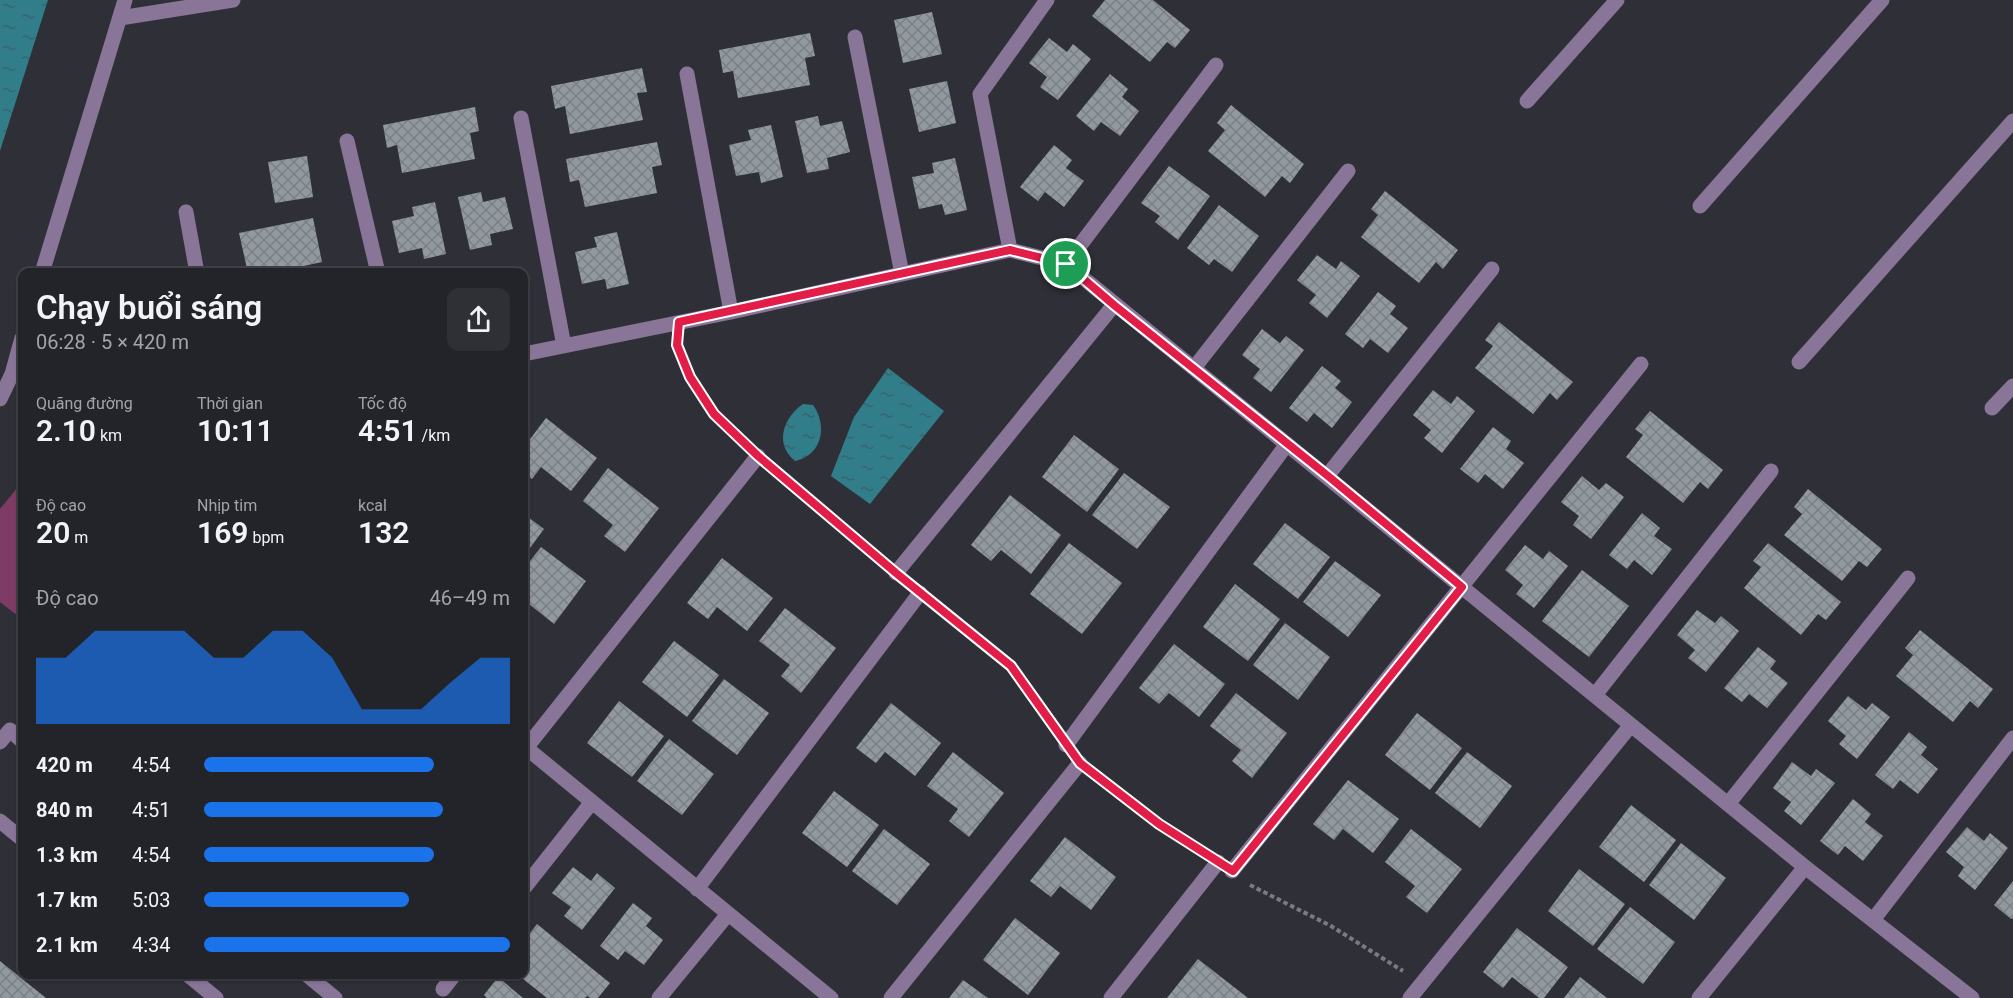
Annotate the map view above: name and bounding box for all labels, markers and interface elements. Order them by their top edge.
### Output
pin [1040,238,1091,289]
icon: arrive [1049,247,1082,280]
text: Chạy buổi sáng [36,288,262,327]
button: share [447,288,510,351]
text: 06:28 · 5 × 420 m [36,330,189,354]
text: Quãng đường [36,394,133,413]
text: Thời gian [197,394,263,413]
text: Tốc độ [358,394,407,413]
text: 2.10 [36,413,96,448]
text: 10:11 [197,413,274,448]
text: 4:51 [358,413,418,448]
text: km [96,426,122,445]
text: /km [418,426,450,445]
text: Độ cao [36,496,86,515]
text: Nhịp tim [197,496,257,515]
text: kcal [358,496,387,515]
text: 20 [36,515,70,550]
text: 169 [197,515,248,550]
text: 132 [358,515,409,550]
text: m [70,528,88,547]
text: bpm [248,528,284,547]
text: Độ cao [36,586,99,610]
text: 46–49 m [429,586,510,610]
text: 420 m [36,753,93,777]
text: 4:54 [132,753,171,777]
text: 840 m [36,798,93,822]
text: 4:51 [132,798,171,822]
text: 1.3 km [36,843,98,867]
text: 4:54 [132,843,171,867]
text: 1.7 km [36,888,98,912]
text: 5:03 [132,888,171,912]
text: 2.1 km [36,933,98,957]
text: 4:34 [132,933,171,957]

